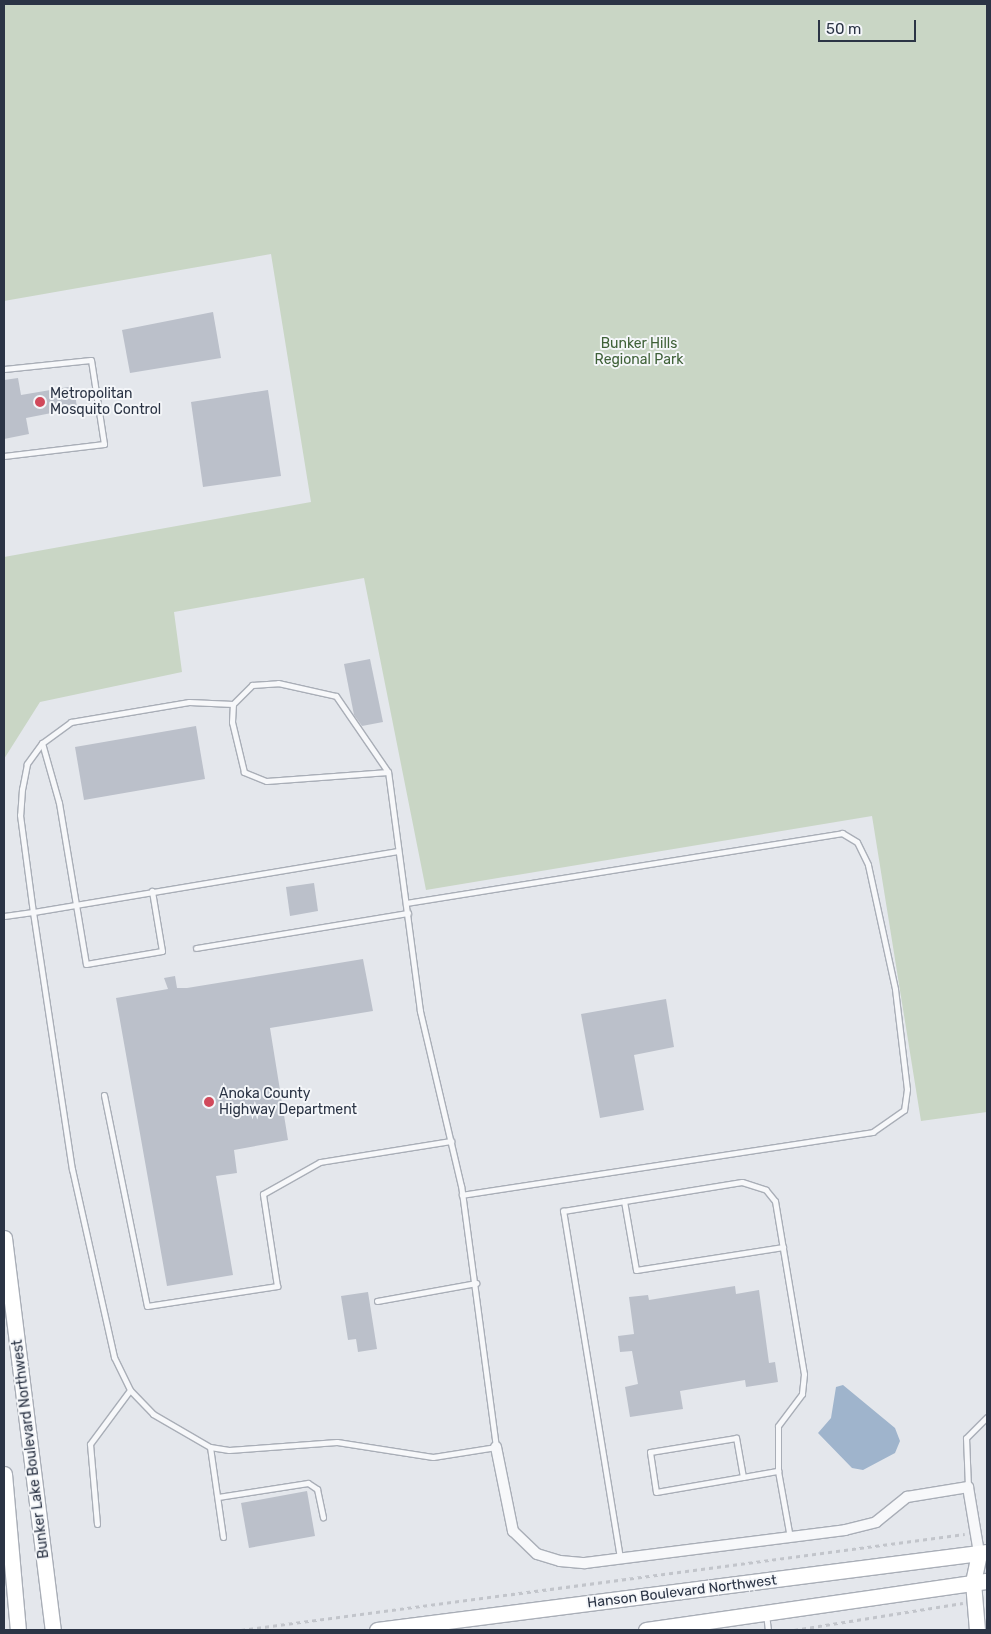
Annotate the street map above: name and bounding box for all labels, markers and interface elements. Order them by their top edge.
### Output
scale bar [821,10,918,42]
text: 50 m [826,20,861,38]
park label: Bunker Hills Regional Park [595,336,683,368]
place label: Metropolitan Mosquito Control [50,386,161,418]
marker: Metropolitan Mosquito Control [34,396,46,408]
place label: Anoka County Highway Department [219,1086,357,1118]
marker: Anoka County Highway Department [203,1096,215,1108]
street label: Bunker Lake Boulevard Northwest [9,1338,53,1560]
street label: Hanson Boulevard Northwest [586,1572,778,1612]

